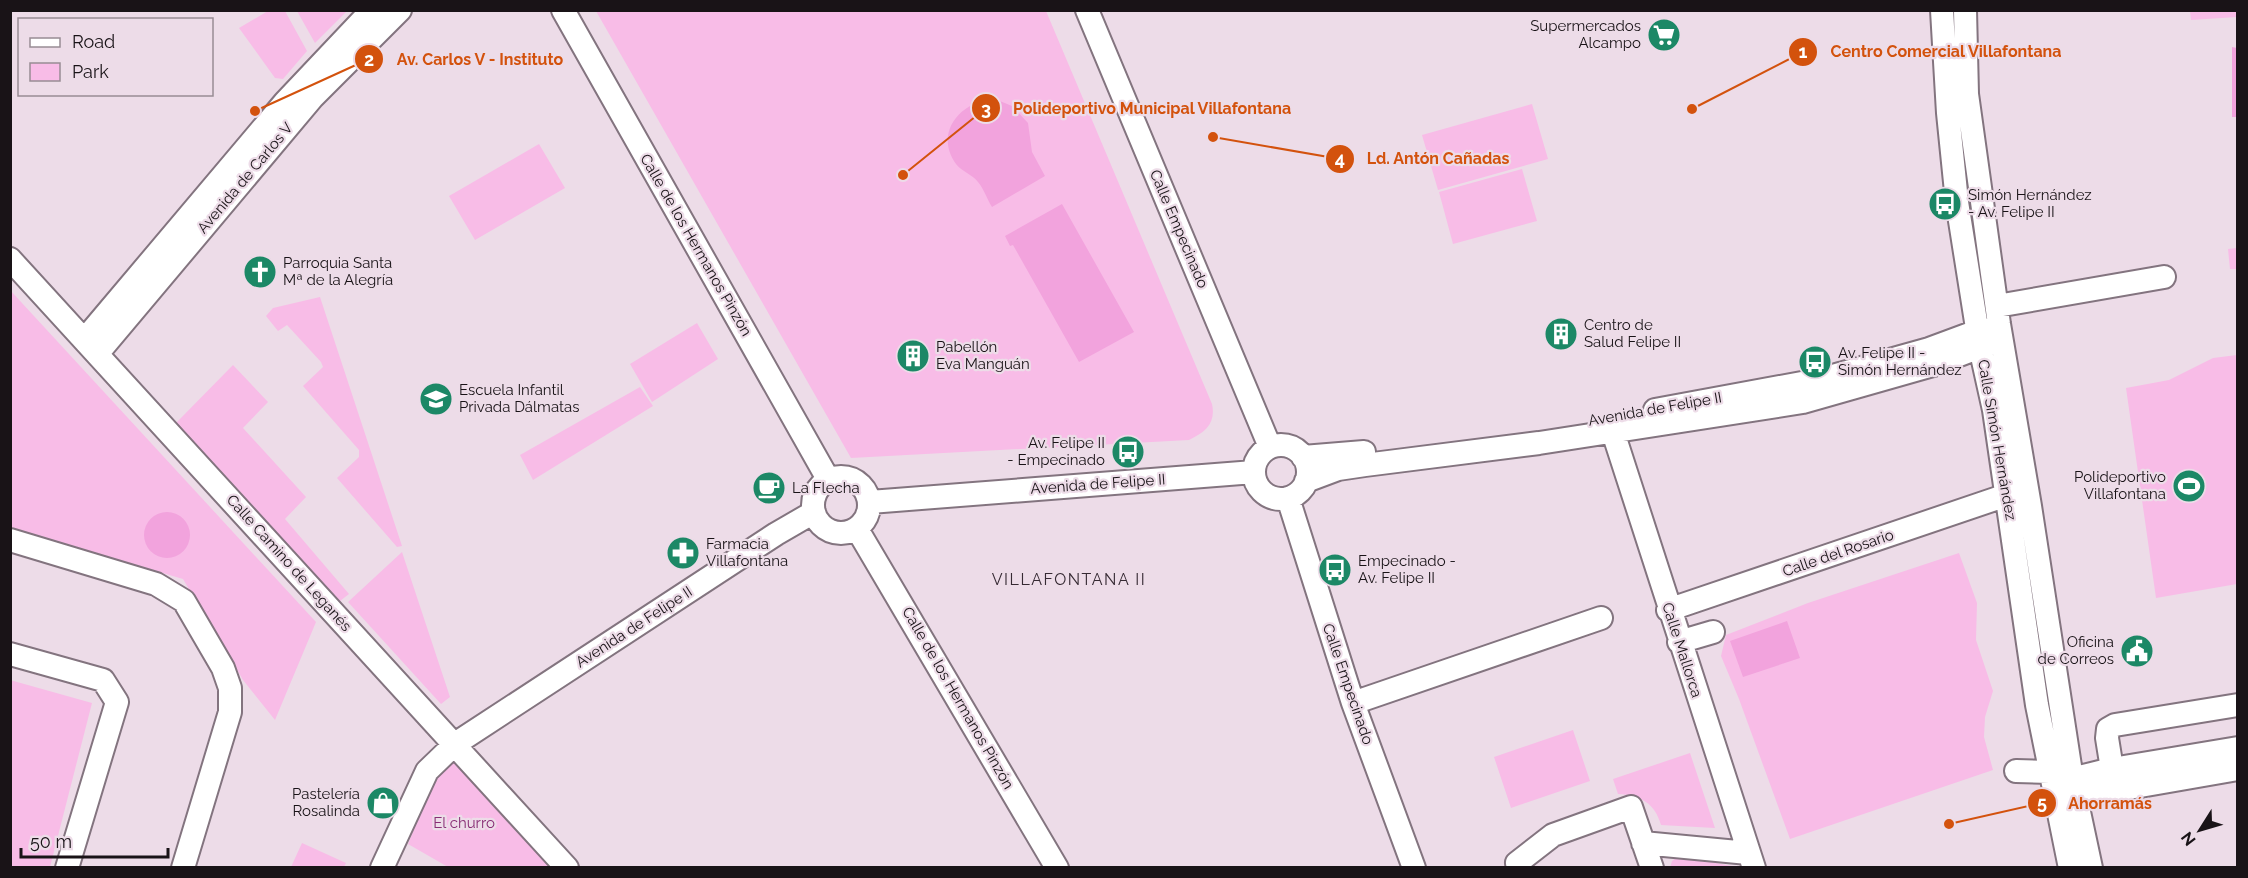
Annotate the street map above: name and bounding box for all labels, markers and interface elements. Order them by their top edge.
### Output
place label: Supermercados Alcampo [1530,17,1641,52]
supermarket icon: Supermercados Alcampo [1646,17,1682,53]
legend [18,18,213,96]
text: Road [72,31,115,52]
callout: Centro Comercial Villafontana [1788,35,2074,69]
text: 1 [1799,41,1808,62]
callout: Av. Carlos V - Instituto [354,42,575,76]
text: Centro Comercial Villafontana [1831,42,2061,61]
text: 2 [364,49,374,70]
text: Av. Carlos V - Instituto [397,50,564,69]
text: Park [72,61,109,82]
callout: Polideportivo Municipal Villafontana [971,91,1304,125]
text: 3 [981,98,991,119]
text: Polideportivo Municipal Villafontana [1013,99,1291,118]
street label: Avenida de Carlos V [193,119,297,237]
callout: Ld. Antón Cañadas [1325,142,1522,176]
text: 4 [1335,148,1345,169]
text: Ld. Antón Cañadas [1367,149,1509,168]
street label: Calle de los Hermanos Pinzón [636,151,756,339]
street label: Calle Empecinado [1146,167,1212,291]
bus stop icon: Simón Hernández - Av. Felipe II [1927,186,1963,222]
place label: Simón Hernández - Av. Felipe II [1968,186,2092,221]
church icon: Parroquia Santa Mª de la Alegría [242,254,278,290]
place label: Parroquia Santa Mª de la Alegría [283,254,393,289]
building icon: Centro de Salud Felipe II [1543,316,1579,352]
place label: Centro de Salud Felipe II [1584,316,1681,351]
building icon: Pabellón Eva Manguán [895,338,931,374]
place label: Pabellón Eva Manguán [936,338,1030,373]
bus stop icon: Av. Felipe II - Simón Hernández [1797,344,1833,380]
place label: Av. Felipe II - Simón Hernández [1838,344,1962,379]
street label: Calle Simón Hernández [1974,358,2020,522]
school or university icon: Escuela Infantil Privada Dálmatas [418,381,454,417]
place label: Escuela Infantil Privada Dálmatas [459,381,579,416]
street label: Avenida de Felipe II [1587,388,1723,430]
place label: Av. Felipe II - Empecinado [1007,434,1105,469]
bus stop icon: Av. Felipe II - Empecinado [1110,434,1146,470]
place label: Polideportivo Villafontana [2074,468,2166,503]
sports icon: Polideportivo Villafontana [2171,468,2207,504]
cafe icon: La Flecha [751,470,787,506]
street label: Avenida de Felipe II [1030,470,1166,498]
place label: La Flecha [792,479,860,497]
street label: Calle Camino de Leganés [223,491,355,635]
street label: Calle del Rosario [1780,526,1896,580]
pharmacy icon: Farmacia Villafontana [665,535,701,571]
place label: Farmacia Villafontana [706,535,788,570]
bus stop icon: Empecinado - Av. Felipe II [1317,552,1353,588]
place label: Empecinado - Av. Felipe II [1358,552,1456,587]
district label: VILLAFONTANA II [992,570,1146,589]
street label: Avenida de Felipe II [572,583,696,671]
street label: Calle Mallorca [1658,600,1706,700]
street label: Calle de los Hermanos Pinzón [898,604,1018,792]
street label: Calle Empecinado [1319,621,1377,747]
place label: Oficina de Correos [2038,633,2114,668]
public building icon: Oficina de Correos [2119,633,2155,669]
place label: Pastelería Rosalinda [292,785,360,820]
shop icon: Pastelería Rosalinda [365,785,401,821]
callout: Ahorramás [2027,786,2164,820]
text: 5 [2037,792,2047,813]
text: Ahorramás [2068,794,2152,813]
north arrow [2170,800,2230,860]
park label: El churro [433,814,495,832]
scale bar [21,821,168,859]
text: N [2177,828,2200,849]
text: 50 m [30,831,72,852]

